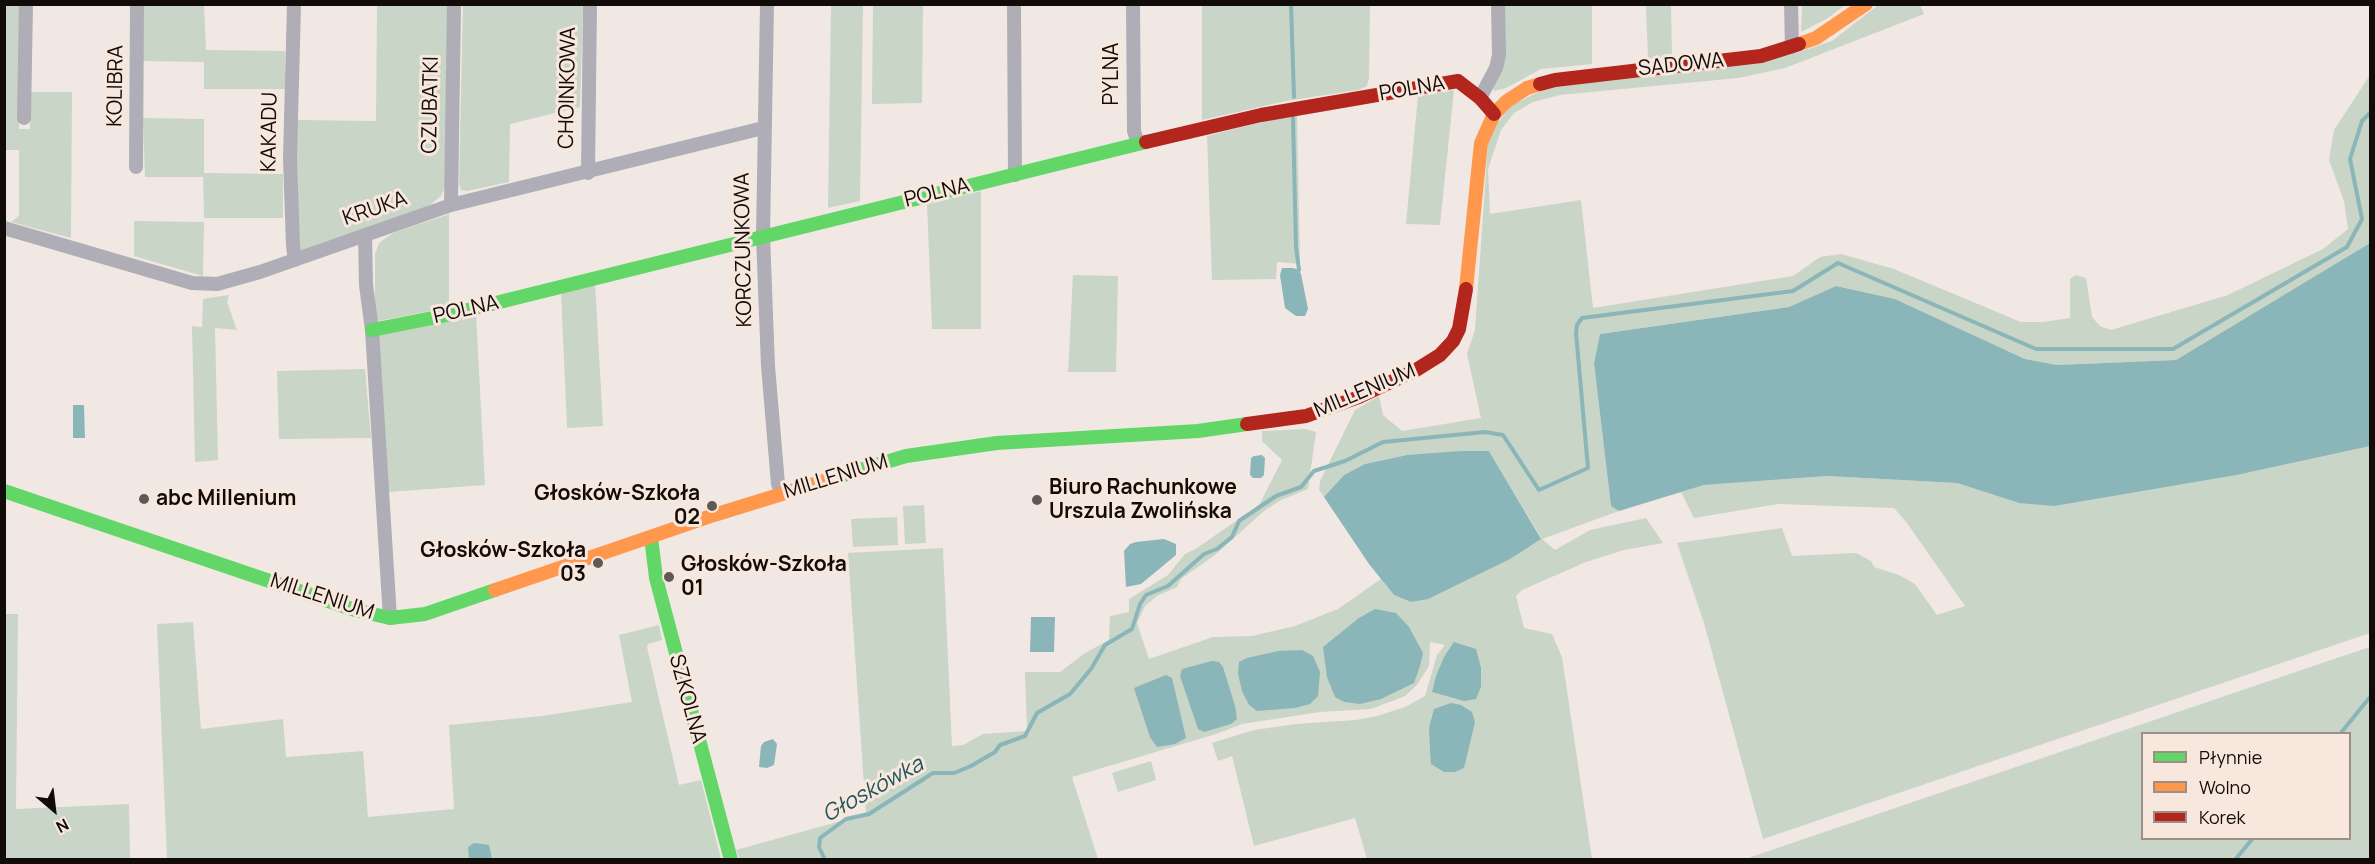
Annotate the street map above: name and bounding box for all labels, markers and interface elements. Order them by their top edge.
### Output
street label: CHOINKOWA [554,27,582,149]
street label: PYLNA [1099,43,1125,105]
street label: KOLIBRA [103,45,129,127]
street label: SADOWA [1637,48,1725,82]
street label: CZUBATKI [418,56,444,154]
street label: POLNA [1377,71,1447,107]
street label: KAKADU [257,92,283,172]
street label: KORCZUNKOWA [730,172,758,328]
street label: POLNA [902,173,972,213]
street label: KRUKA [340,186,410,232]
street label: POLNA [431,290,501,330]
street label: MILLENIUM [1311,358,1419,424]
street label: MILLENIUM [781,449,891,505]
place label: Biuro Rachunkowe Urszula Zwolińska [1049,475,1237,525]
place label: Głosków-Szkoła 02 [534,481,700,531]
place label: abc Millenium [156,486,296,512]
marker: abc Millenium [137,492,151,506]
marker: Biuro Rachunkowe Urszula Zwolińska [1030,493,1044,507]
marker: Głosków-Szkoła 02 [705,499,719,513]
place label: Głosków-Szkoła 03 [420,538,586,588]
place label: Głosków-Szkoła 01 [681,552,847,602]
marker: Głosków-Szkoła 03 [591,556,605,570]
street label: MILLENIUM [267,568,377,626]
marker: Głosków-Szkoła 01 [662,570,676,584]
street label: SZKOLNA [663,652,711,746]
legend [2141,732,2351,840]
text: Płynnie [2199,745,2262,769]
water label: Głoskówka [818,752,928,828]
text: Wolno [2199,775,2251,799]
north arrow [24,780,84,840]
text: Korek [2199,805,2245,829]
text: N [52,813,73,838]

